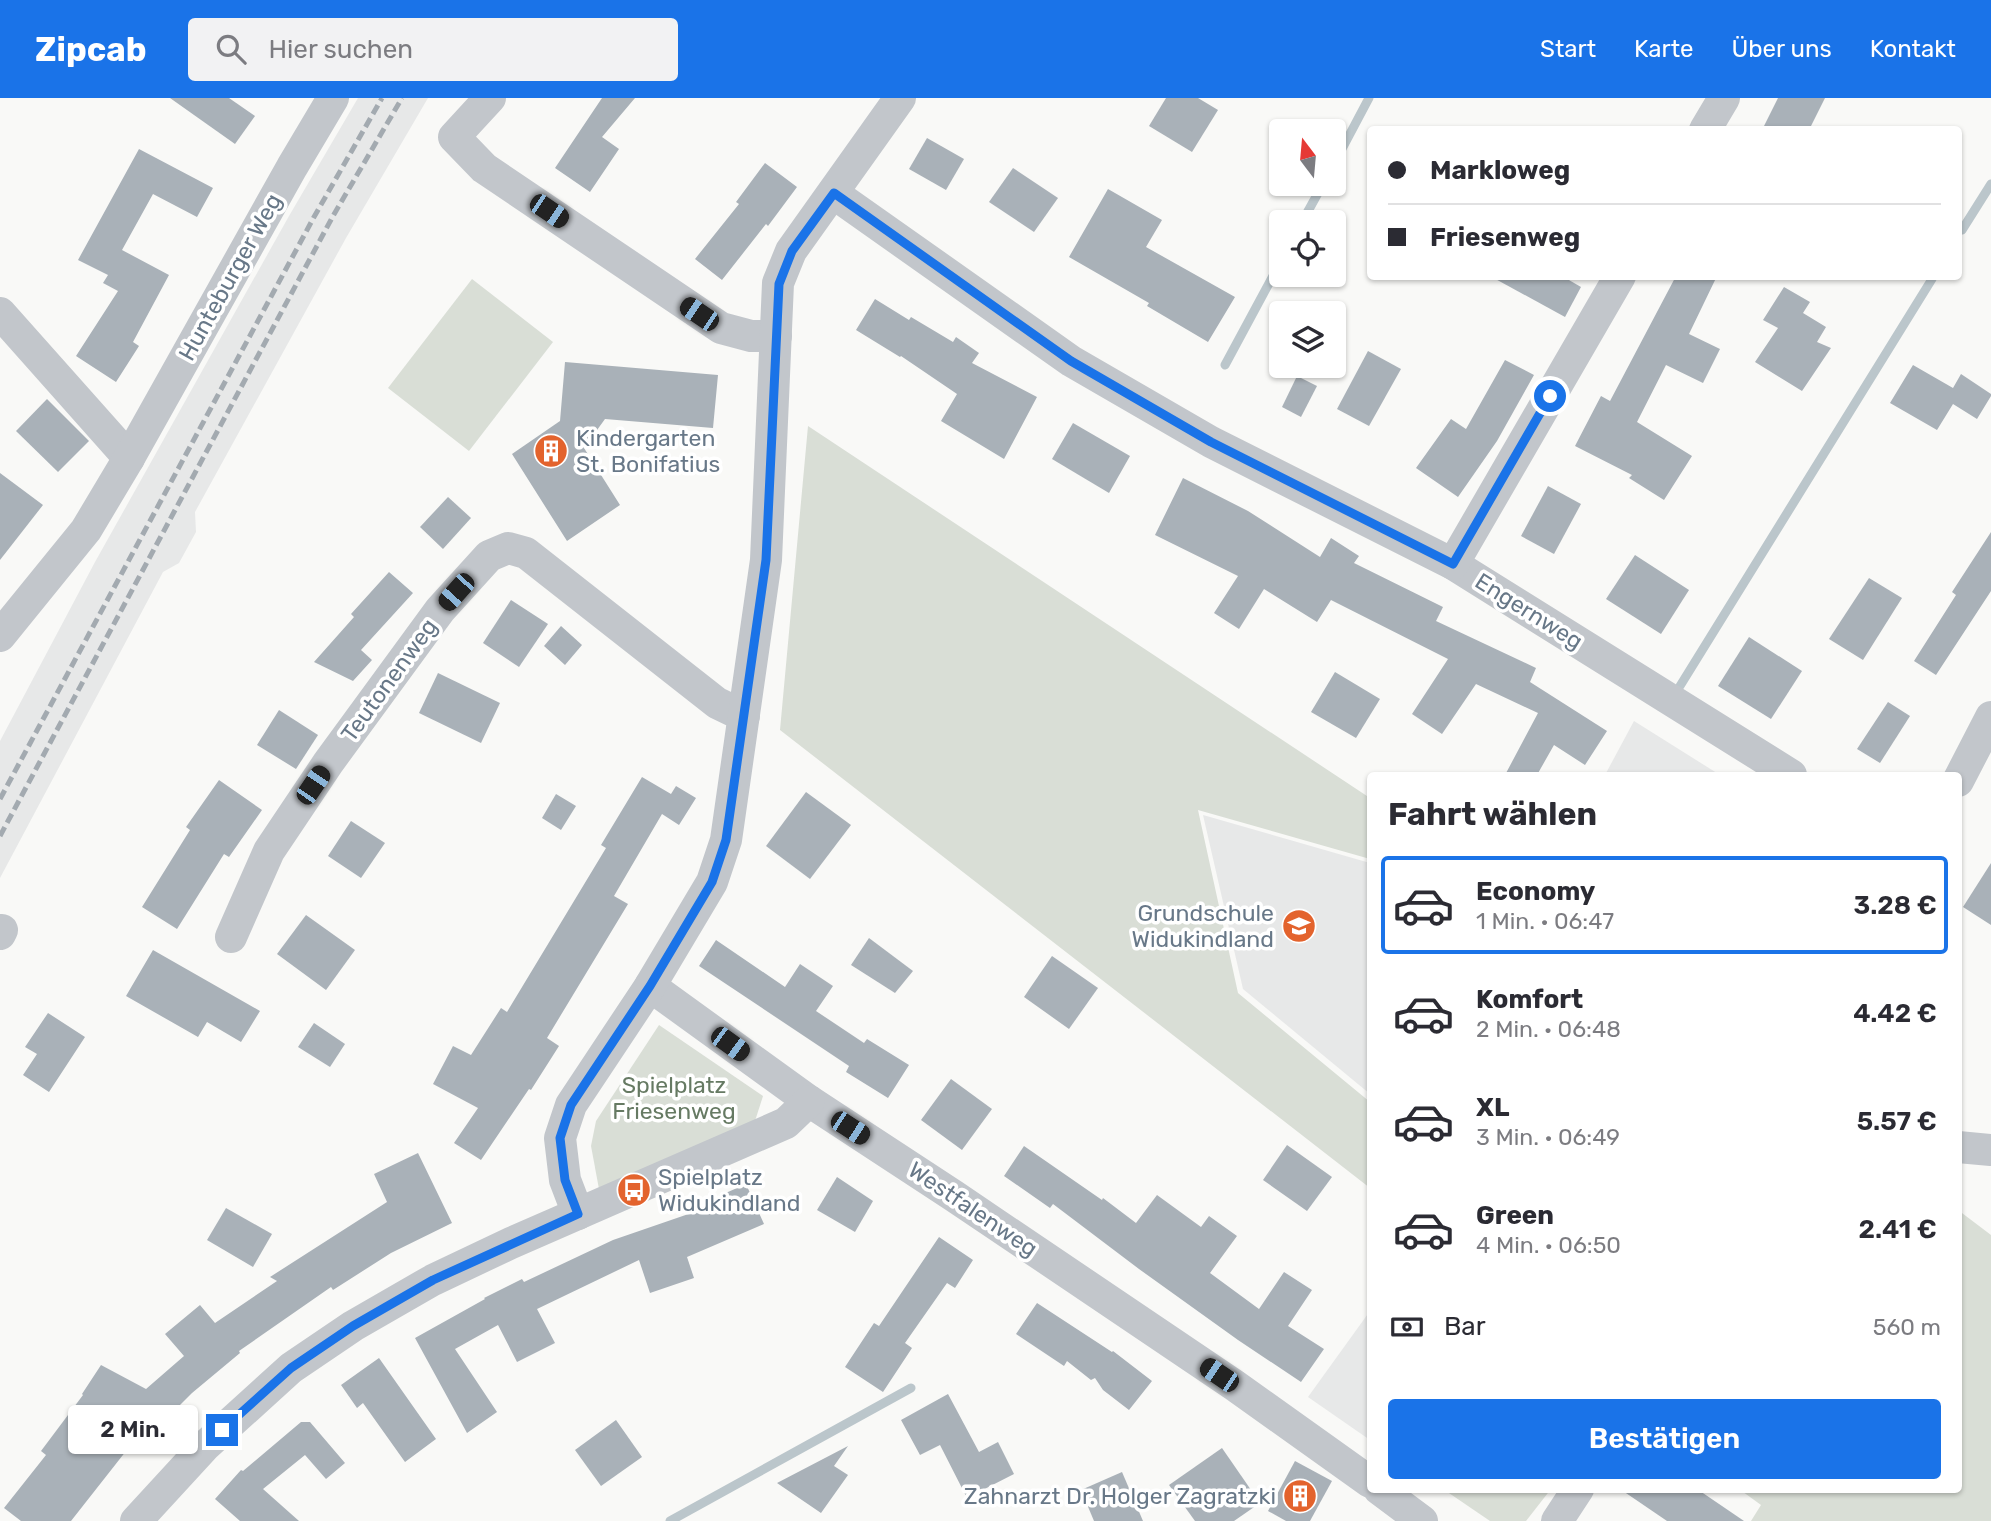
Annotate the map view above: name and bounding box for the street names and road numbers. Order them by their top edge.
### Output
street label: Hunteburger Weg [173,189,287,365]
street label: Engernweg [1470,567,1588,655]
street label: Teutonenweg [335,613,443,747]
street label: Westfalenweg [903,1155,1043,1263]

